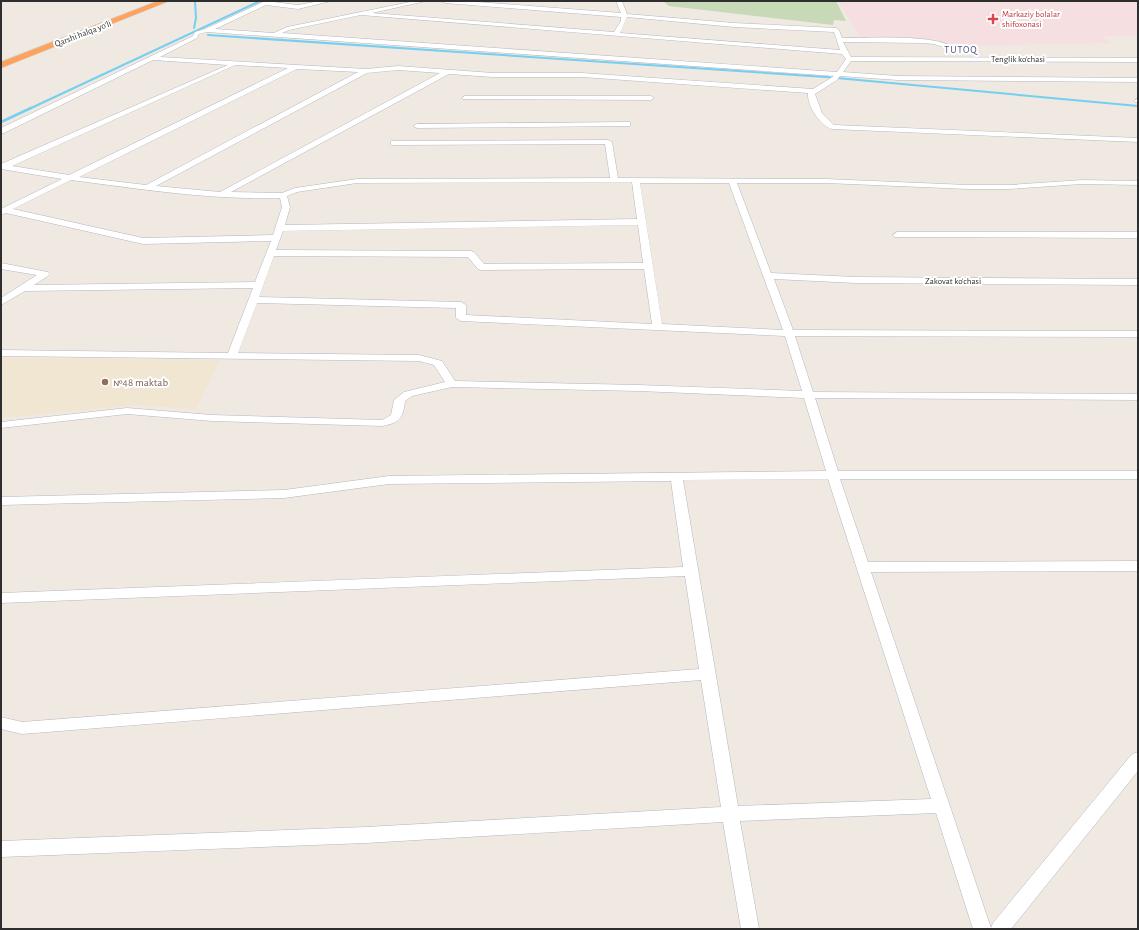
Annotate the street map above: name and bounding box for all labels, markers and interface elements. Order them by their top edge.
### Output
place label: Markaziy bolalar shifoxonasi [1002,10,1060,29]
marker: Markaziy bolalar shifoxonasi [987,13,999,25]
street label: Qarshi halqa yoʻli [54,19,112,49]
district label: TUTOQ [944,45,978,55]
street label: Tenglik ko'chasi [991,55,1045,64]
street label: Zakovat ko'chasi [925,277,981,286]
marker: №48 maktab [100,377,110,387]
place label: №48 maktab [113,377,168,388]

